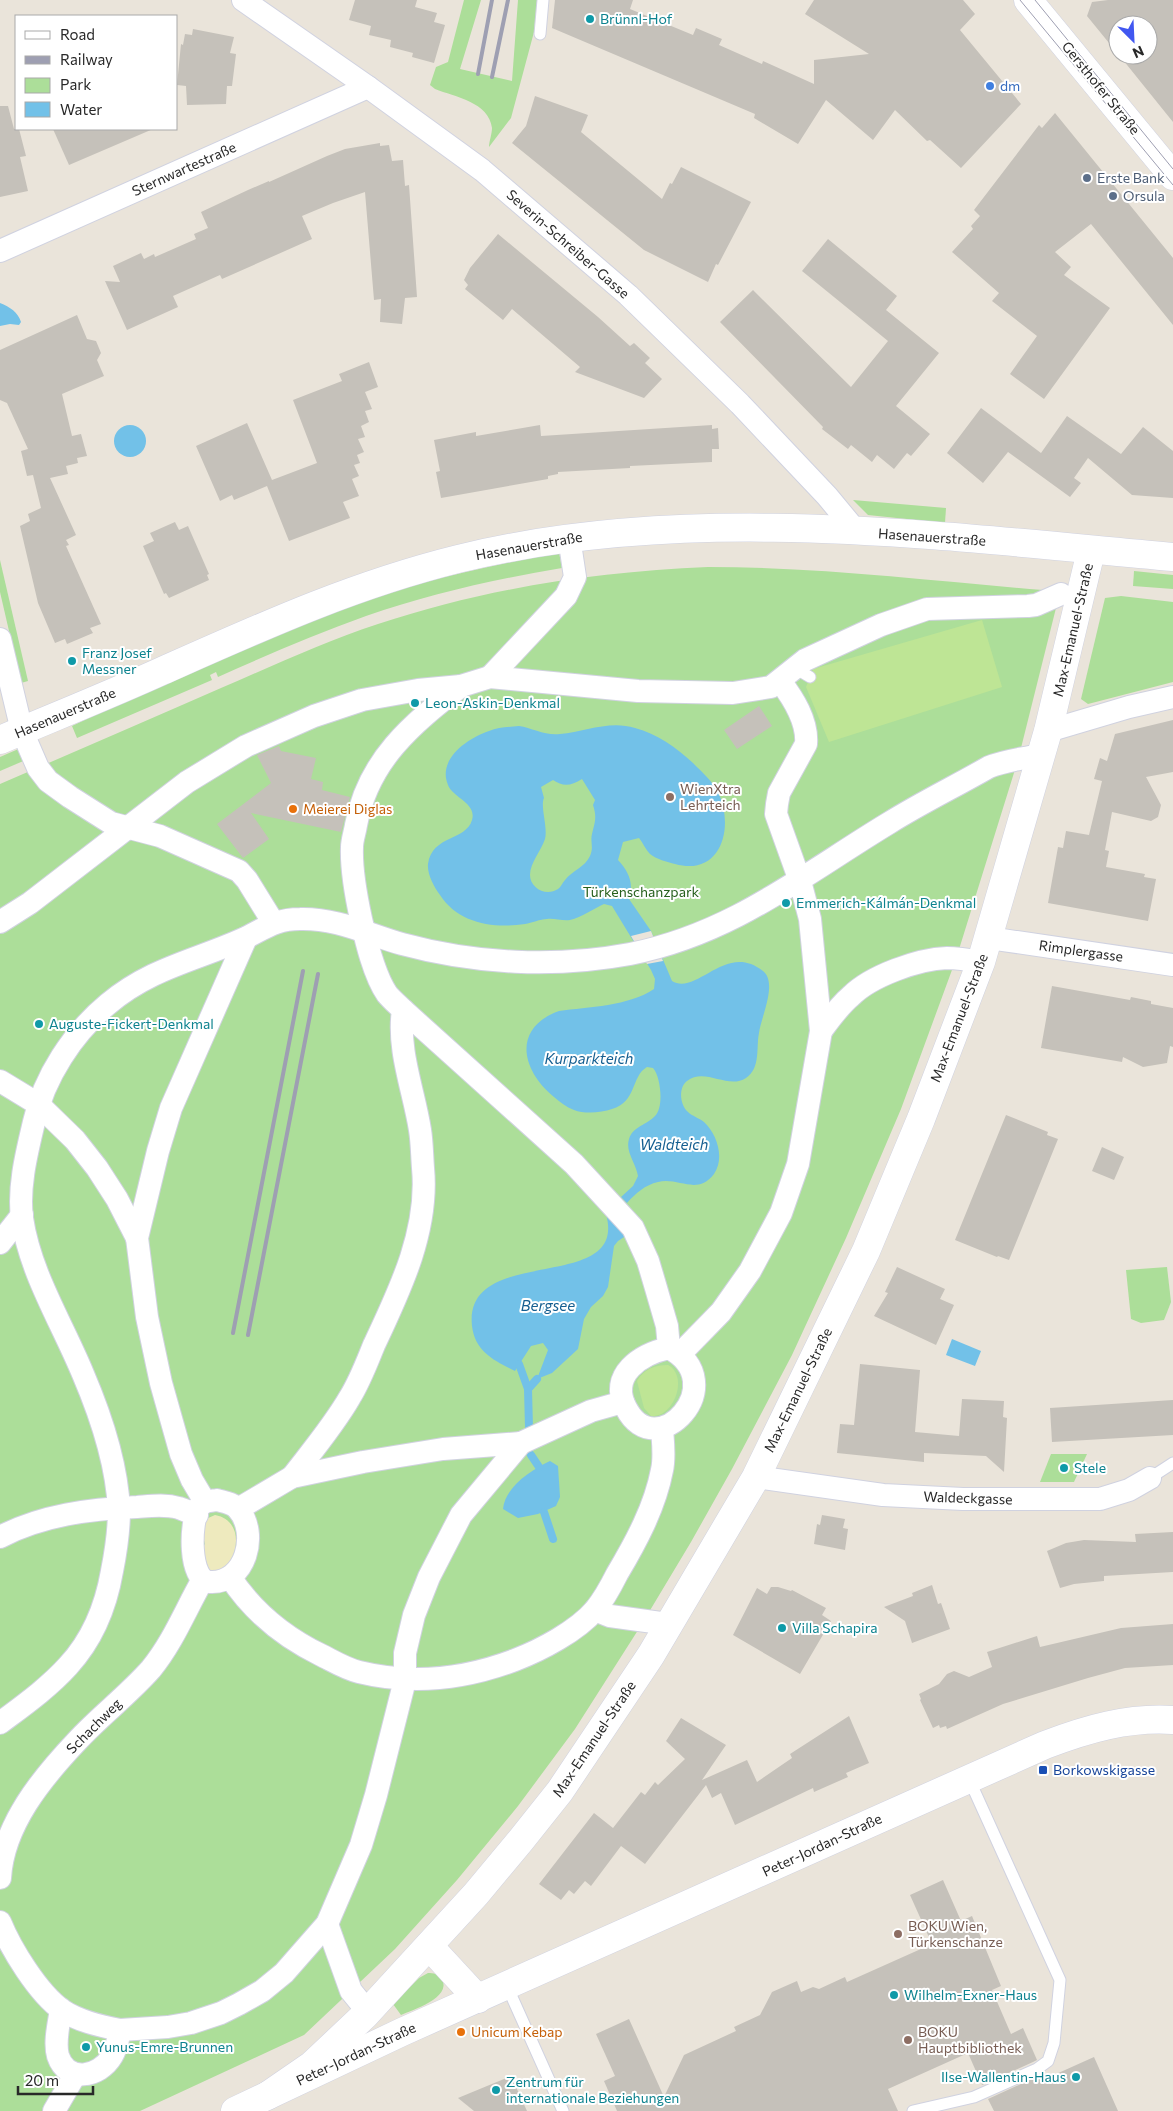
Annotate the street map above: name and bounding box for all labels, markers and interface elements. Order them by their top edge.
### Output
place label: Brünnl-Hof [600,10,673,27]
marker: Brünnl-Hof [584,13,596,25]
legend [15,15,178,130]
north arrow [1108,15,1158,65]
text: Road [60,25,95,43]
street label: Gersthofer Straße [1059,38,1144,138]
text: N [1130,42,1147,62]
text: Railway [60,50,113,68]
text: Park [60,75,91,93]
place label: dm [1000,77,1020,94]
marker: dm [984,80,996,92]
text: Water [60,100,102,118]
street label: Sternwartestraße [129,138,239,199]
place label: Erste Bank [1097,169,1165,186]
marker: Erste Bank [1081,172,1093,184]
street label: Severin-Schreiber-Gasse [503,186,633,302]
place label: Orsula [1123,187,1165,204]
marker: Orsula [1107,190,1119,202]
street label: Hasenauerstraße [877,524,987,549]
street label: Hasenauerstraße [474,528,584,563]
street label: Max-Emanuel-Straße [1049,561,1096,698]
place label: Franz Josef Messner [82,644,152,677]
marker: Franz Josef Messner [66,655,78,667]
street label: Hasenauerstraße [12,684,118,742]
place label: Leon-Askin-Denkmal [425,694,560,711]
marker: Leon-Askin-Denkmal [409,697,421,709]
place label: WienXtra Lehrteich [680,780,741,813]
marker: WienXtra Lehrteich [664,791,676,803]
place label: Meierei Diglas [303,800,393,817]
marker: Meierei Diglas [287,803,299,815]
park label: Türkenschanzpark [583,883,700,900]
place label: Emmerich-Kálmán-Denkmal [796,894,976,911]
marker: Emmerich-Kálmán-Denkmal [780,897,792,909]
street label: Rimplergasse [1038,936,1124,965]
street label: Max-Emanuel-Straße [926,951,991,1085]
place label: Auguste-Fickert-Denkmal [49,1015,214,1032]
marker: Auguste-Fickert-Denkmal [33,1018,45,1030]
water label: Kurparkteich [545,1049,633,1067]
water label: Waldteich [640,1135,708,1153]
water label: Bergsee [521,1296,575,1314]
street label: Max-Emanuel-Straße [760,1325,835,1455]
place label: Stele [1074,1459,1106,1476]
marker: Stele [1058,1462,1070,1474]
street label: Waldeckgasse [923,1487,1013,1508]
place label: Villa Schapira [792,1619,877,1636]
marker: Villa Schapira [776,1622,788,1634]
street label: Max-Emanuel-Straße [548,1677,639,1800]
street label: Schachweg [62,1694,125,1757]
place label: Borkowskigasse [1053,1761,1155,1778]
marker: Borkowskigasse [1037,1764,1049,1776]
street label: Peter-Jordan-Straße [759,1809,884,1880]
place label: BOKU Wien, Türkenschanze [908,1917,1003,1950]
marker: BOKU Wien, Türkenschanze [892,1928,904,1940]
place label: Wilhelm-Exner-Haus [904,1986,1037,2003]
marker: Wilhelm-Exner-Haus [888,1989,900,2001]
street label: Peter-Jordan-Straße [293,2018,418,2089]
place label: Unicum Kebap [471,2023,563,2040]
place label: BOKU Hauptbibliothek [918,2023,1022,2056]
marker: Unicum Kebap [455,2026,467,2038]
marker: BOKU Hauptbibliothek [902,2034,914,2046]
place label: Yunus-Emre-Brunnen [96,2038,233,2055]
marker: Yunus-Emre-Brunnen [80,2041,92,2053]
scale bar [18,2064,92,2096]
place label: Ilse-Wallentin-Haus [941,2068,1066,2085]
text: 20 m [25,2071,59,2089]
marker: Ilse-Wallentin-Haus [1070,2071,1082,2083]
place label: Zentrum für internationale Beziehungen [506,2073,679,2106]
marker: Zentrum für internationale Beziehungen [490,2084,502,2096]

